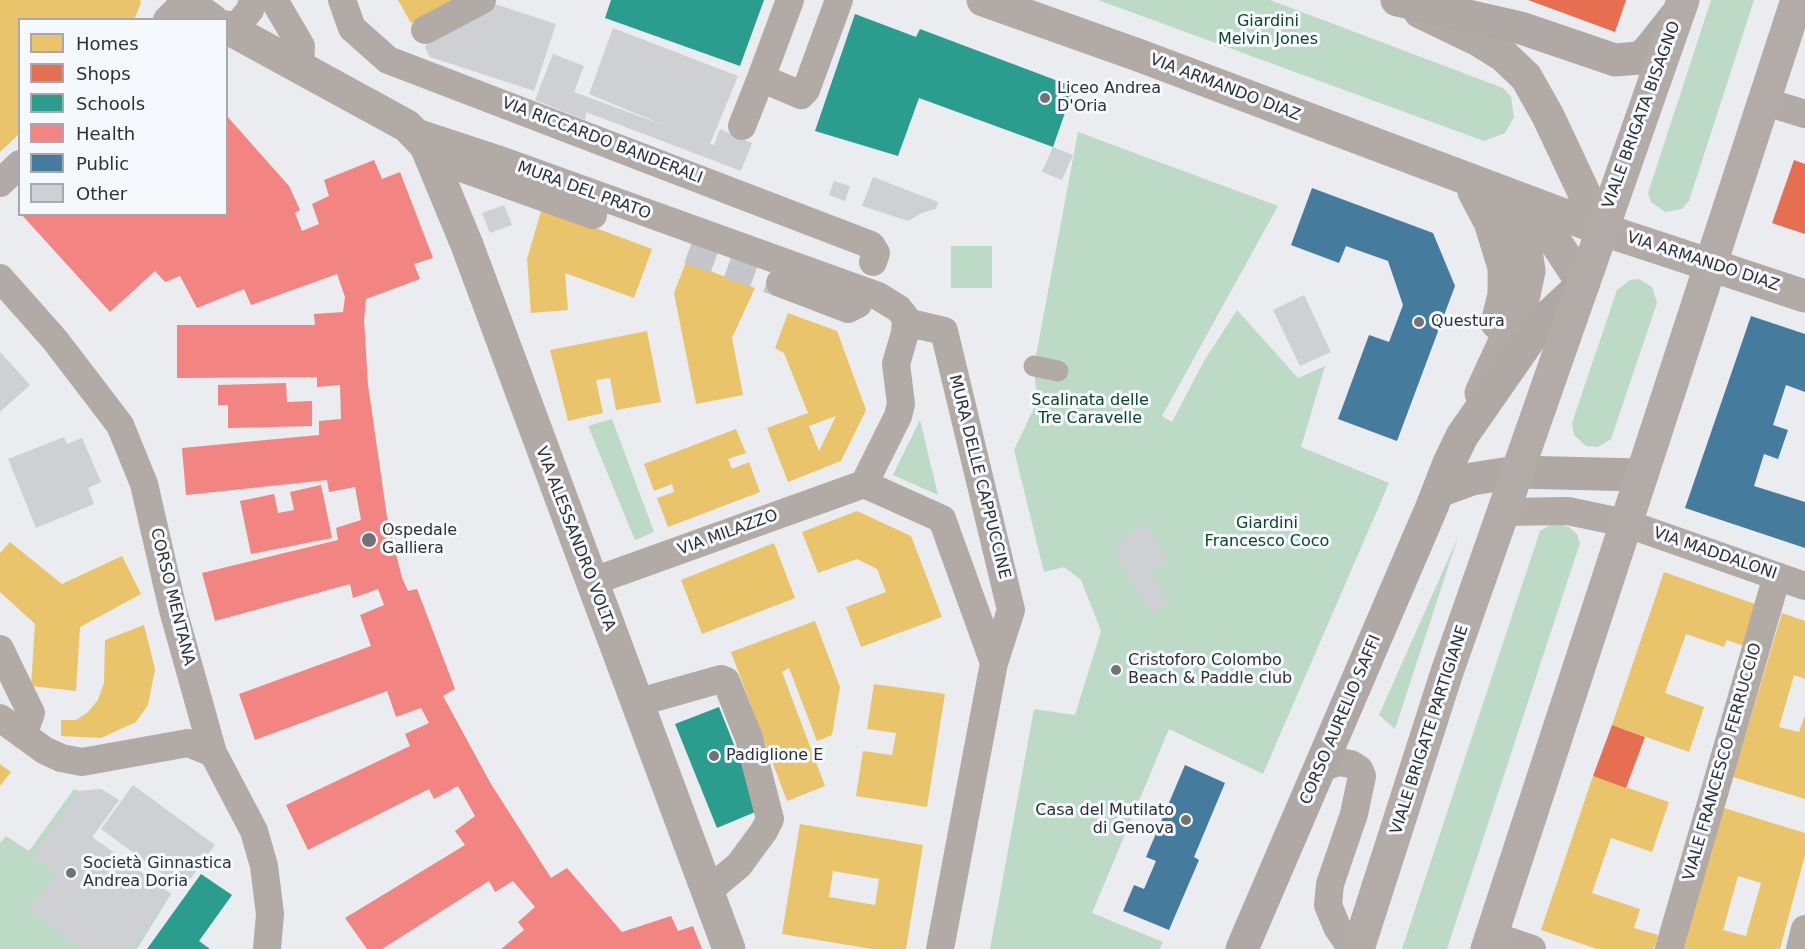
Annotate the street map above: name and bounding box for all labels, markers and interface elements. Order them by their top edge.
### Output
park label: Giardini Melvin Jones [1218,12,1318,50]
legend [18,18,228,216]
street label: VIALE BRIGATA BISAGNO [1599,19,1685,211]
text: Homes [76,33,139,54]
street label: VIA ARMANDO DIAZ [1147,50,1303,126]
text: Shops [76,63,131,84]
place label: Liceo Andrea D'Oria [1057,79,1161,117]
marker: Liceo Andrea D'Oria [1038,91,1052,105]
text: Schools [76,93,145,114]
street label: VIA RICCARDO BANDERALI [499,94,705,188]
text: Health [76,123,135,144]
text: Public [76,153,129,174]
street label: MURA DEL PRATO [515,158,653,224]
text: Other [76,183,127,204]
street label: VIA ARMANDO DIAZ [1624,228,1782,296]
place label: Questura [1431,312,1505,332]
marker: Questura [1412,315,1426,329]
street label: MURA DELLE CAPPUCCINE [944,373,1014,581]
park label: Scalinata delle Tre Caravelle [1031,391,1149,429]
street label: VIA ALESSANDRO VOLTA [531,444,619,634]
street label: VIA MILAZZO [675,506,781,560]
park label: Giardini Francesco Coco [1205,514,1329,552]
place label: Ospedale Galliera [382,521,457,559]
street label: VIA MADDALONI [1651,524,1779,584]
street label: CORSO MENTANA [146,526,198,668]
marker: Ospedale Galliera [360,531,378,549]
street label: VIALE BRIGATE PARTIGIANE [1387,623,1473,837]
street label: CORSO AURELIO SAFFI [1297,632,1385,808]
street label: VIALE FRANCESCO FERRUCCIO [1680,641,1766,883]
place label: Cristoforo Colombo Beach & Paddle club [1128,651,1292,689]
marker: Cristoforo Colombo Beach & Paddle club [1109,663,1123,677]
place label: Padiglione E [726,746,823,766]
marker: Padiglione E [707,749,721,763]
place label: Casa del Mutilato di Genova [1035,801,1174,839]
marker: Casa del Mutilato di Genova [1179,813,1193,827]
place label: Società Ginnastica Andrea Doria [83,854,232,892]
marker: Società Ginnastica Andrea Doria [64,866,78,880]

